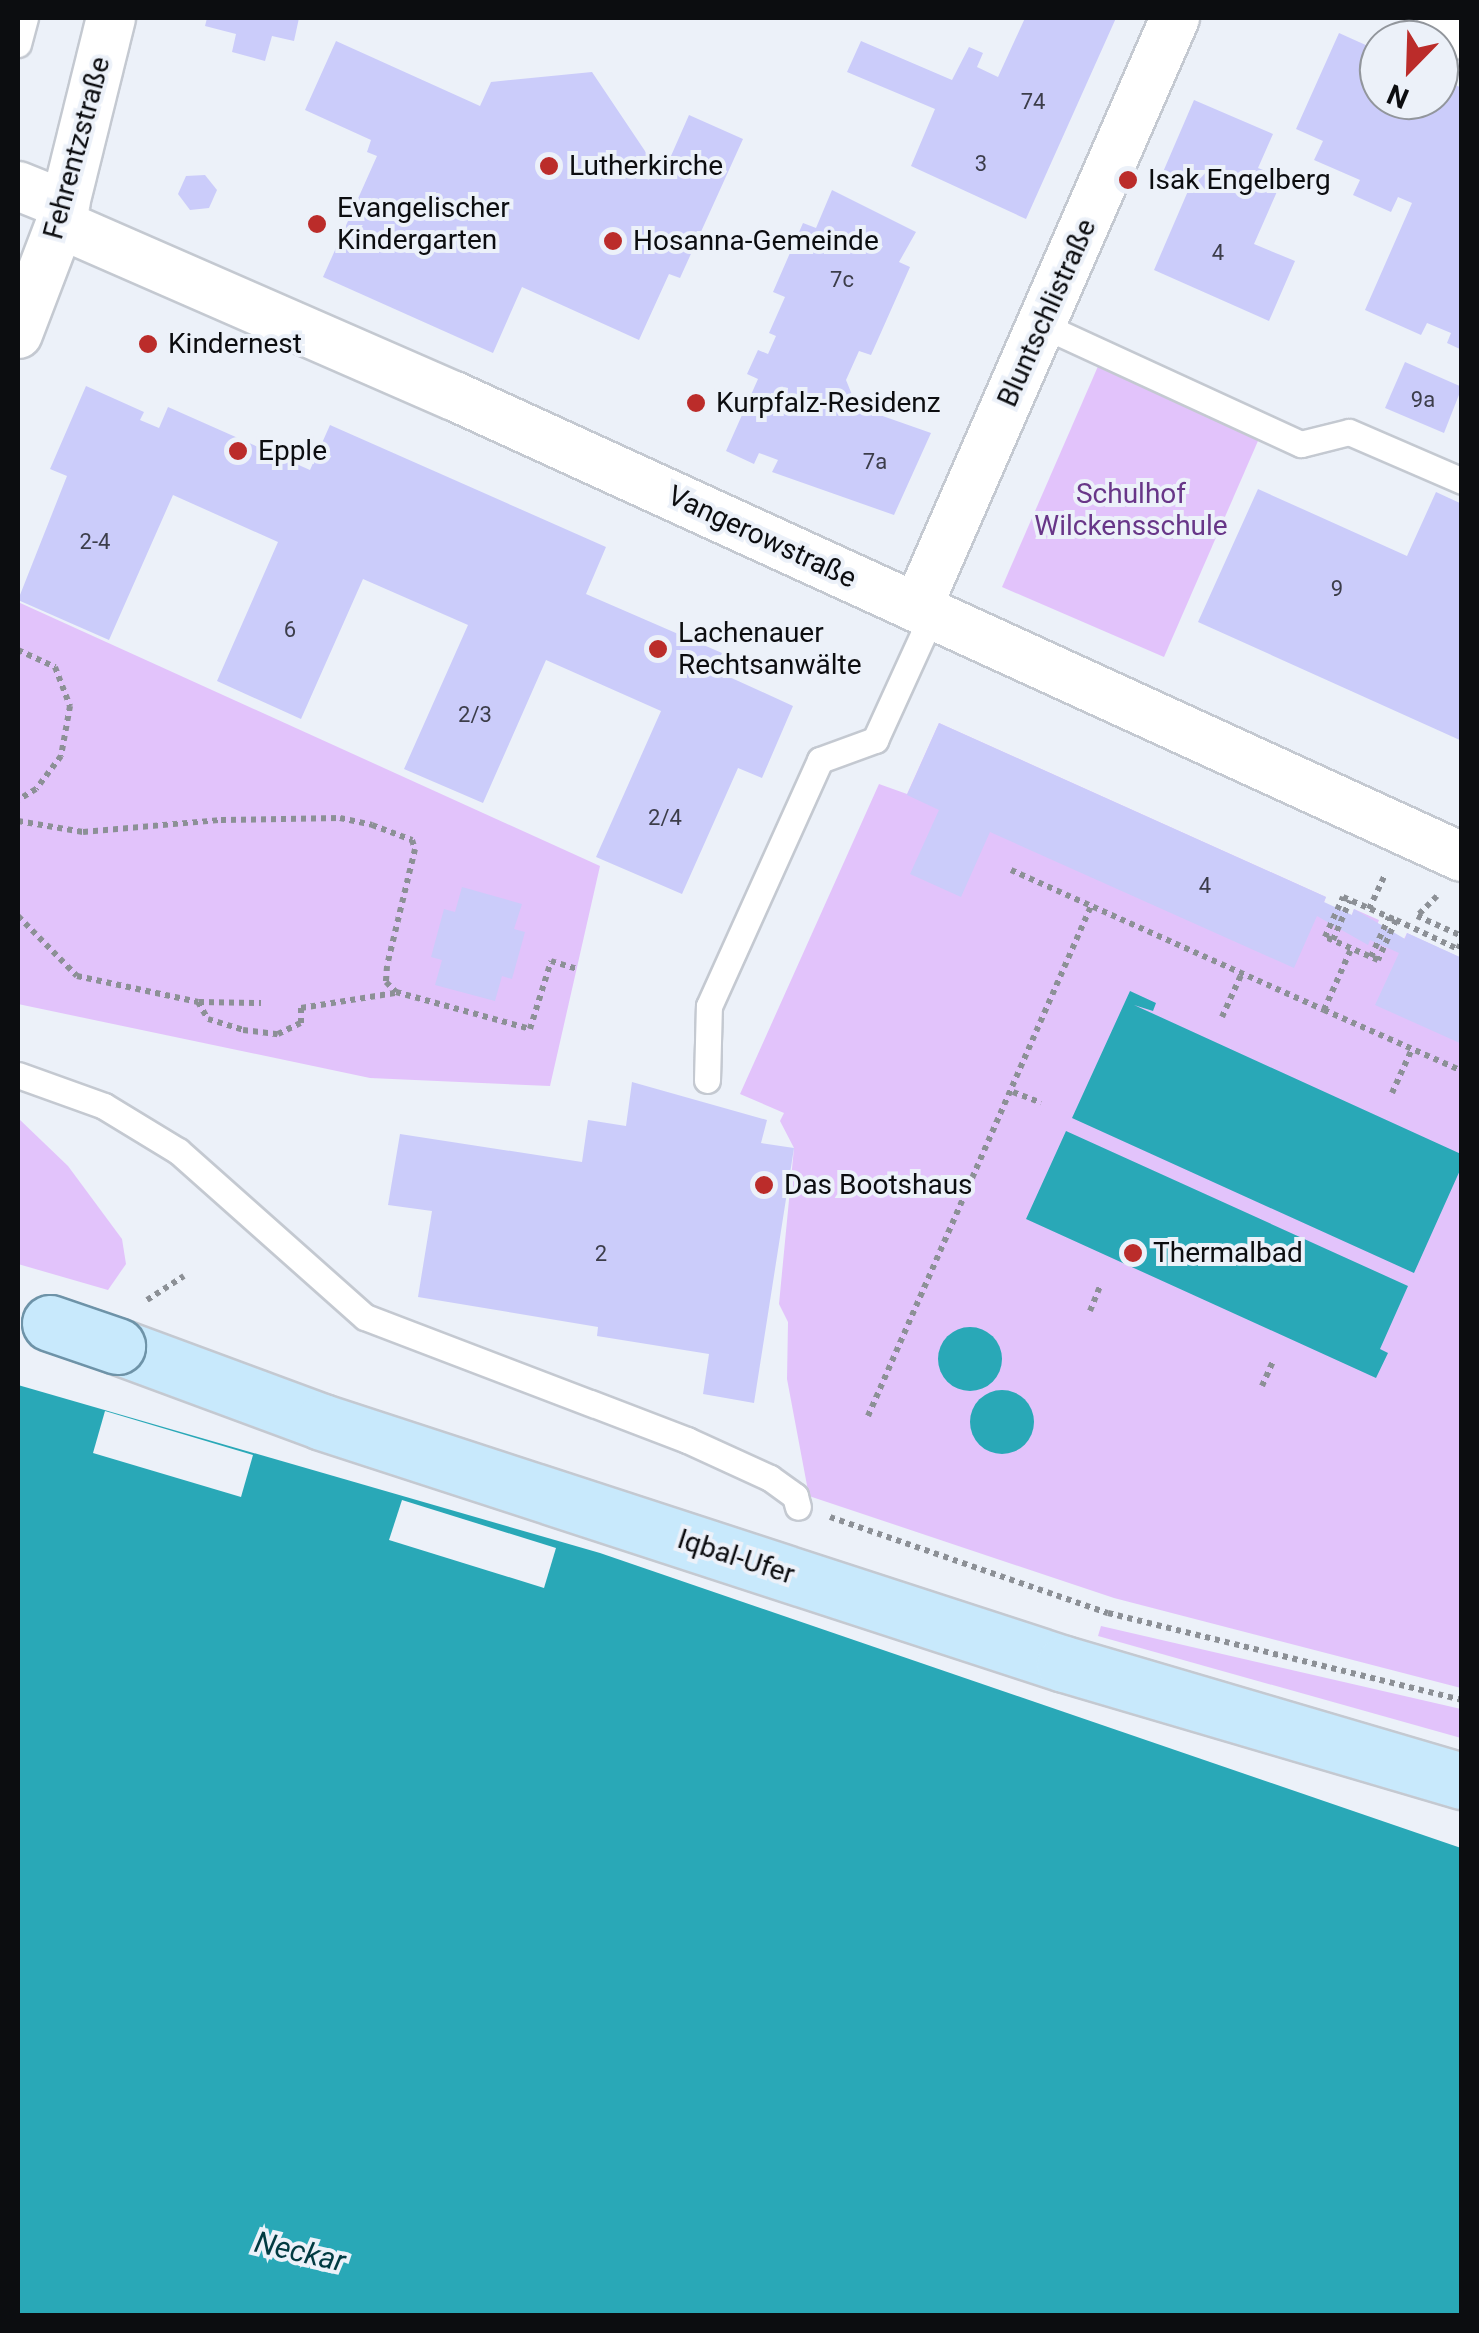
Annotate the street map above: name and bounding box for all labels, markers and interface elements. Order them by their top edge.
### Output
north arrow [1359,20,1459,120]
street label: Fehrentzstraße [37,53,117,243]
text: N [1382,77,1413,115]
house number: 74 [1021,89,1045,115]
place label: Lutherkirche [569,149,723,183]
house number: 3 [975,151,987,177]
marker: Lutherkirche [538,155,560,177]
place label: Isak Engelberg [1148,163,1331,197]
marker: Isak Engelberg [1117,169,1139,191]
place label: Evangelischer Kindergarten [337,191,510,257]
marker: Evangelischer Kindergarten [306,213,328,235]
street label: Bluntschlistraße [991,214,1103,412]
place label: Hosanna-Gemeinde [633,224,879,258]
marker: Hosanna-Gemeinde [602,230,624,252]
house number: 4 [1212,240,1224,266]
house number: 7c [830,267,854,293]
place label: Kindernest [168,327,302,361]
marker: Kindernest [137,333,159,355]
place label: Kurpfalz-Residenz [716,386,941,420]
house number: 9a [1411,387,1435,413]
marker: Kurpfalz-Residenz [685,392,707,414]
place label: Epple [258,434,327,468]
marker: Epple [227,440,249,462]
house number: 7a [863,449,887,475]
park label: Schulhof Wilckensschule [1034,477,1228,543]
street label: Vangerowstraße [662,479,862,595]
house number: 2-4 [80,529,110,555]
house number: 9 [1331,576,1343,602]
place label: Lachenauer Rechtsanwälte [678,616,862,682]
house number: 6 [284,617,296,643]
marker: Lachenauer Rechtsanwälte [647,638,669,660]
house number: 2/3 [458,702,492,728]
house number: 2/4 [648,805,682,831]
house number: 4 [1199,873,1211,899]
place label: Das Bootshaus [784,1168,973,1202]
marker: Das Bootshaus [753,1174,775,1196]
place label: Thermalbad [1153,1236,1303,1270]
house number: 2 [595,1241,607,1267]
marker: Thermalbad [1122,1242,1144,1264]
street label: Iqbal-Ufer [673,1522,799,1592]
water label: Neckar [251,2224,349,2280]

